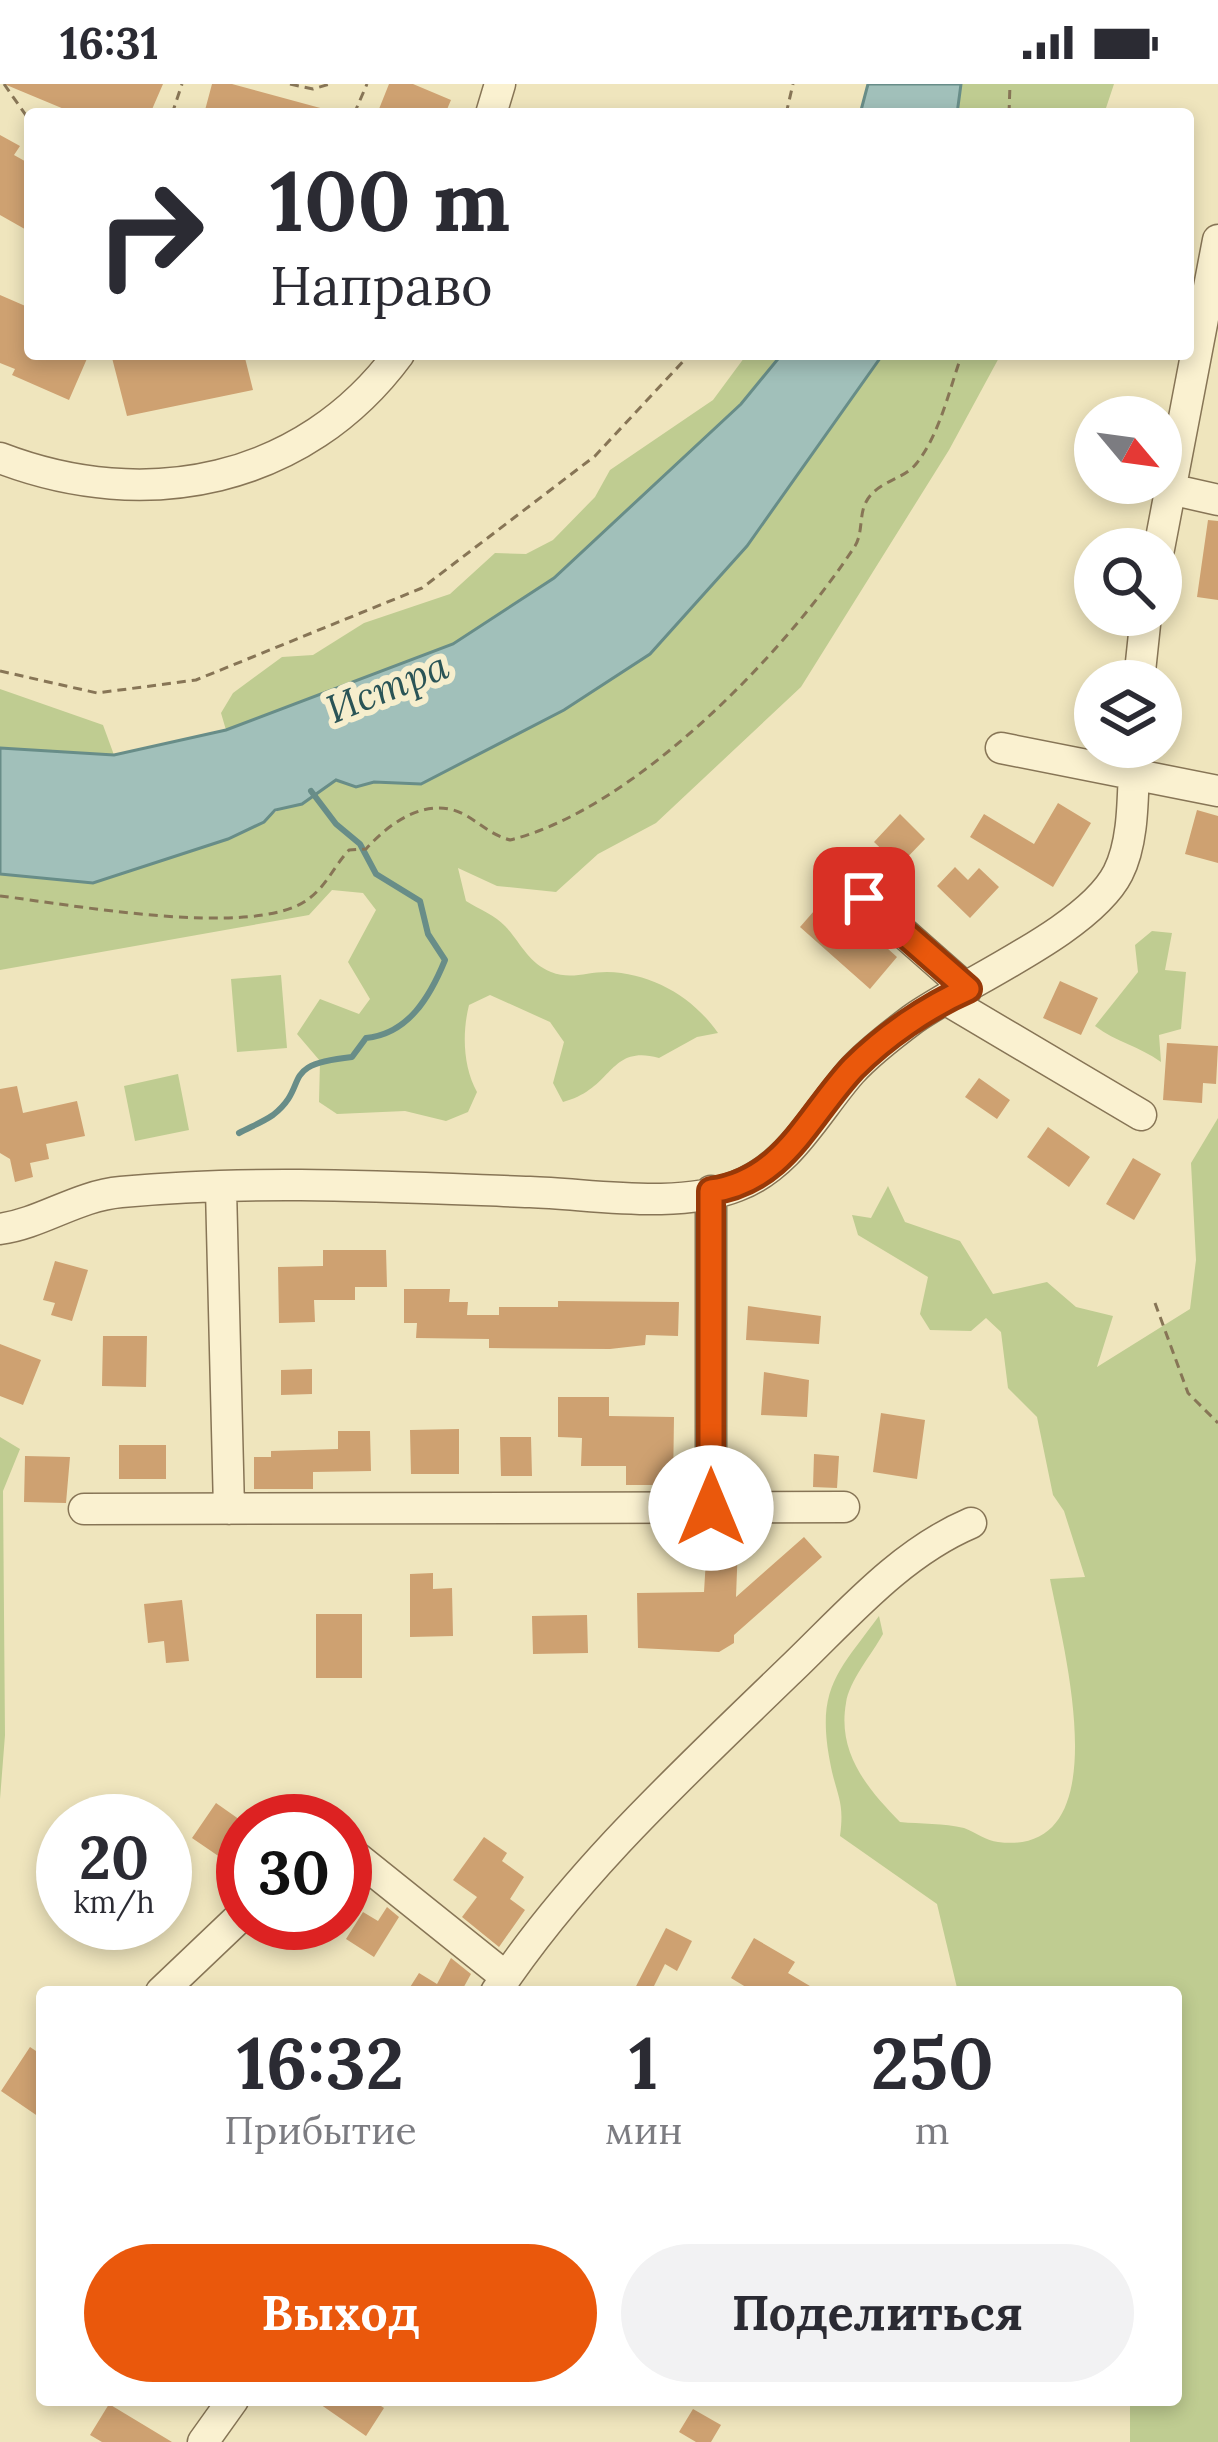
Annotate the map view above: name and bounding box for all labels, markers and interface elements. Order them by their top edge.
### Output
text: 16:31 [60,14,159,71]
text: 100 m [270,146,510,254]
icon: right [72,156,228,312]
text: Направо [270,251,493,320]
north arrow [1074,396,1182,504]
map controls [1074,396,1182,768]
button: search [1074,528,1182,636]
water label: Истра [319,640,456,734]
button: layers [1074,660,1182,768]
pin [813,847,915,949]
icon: arrive [831,865,897,931]
position arrow [648,1445,774,1571]
speed limit sign: 30 [216,1794,372,1950]
text: 20 [79,1819,149,1895]
text: km/h [73,1883,155,1921]
text: 16:32 [237,2017,404,2109]
text: 1 [629,2017,658,2109]
text: 250 [871,2017,994,2109]
text: Прибытие [224,2105,417,2155]
text: мин [605,2105,682,2155]
text: m [915,2105,950,2155]
button: Выход [84,2244,597,2382]
button: Поделиться [621,2244,1134,2382]

